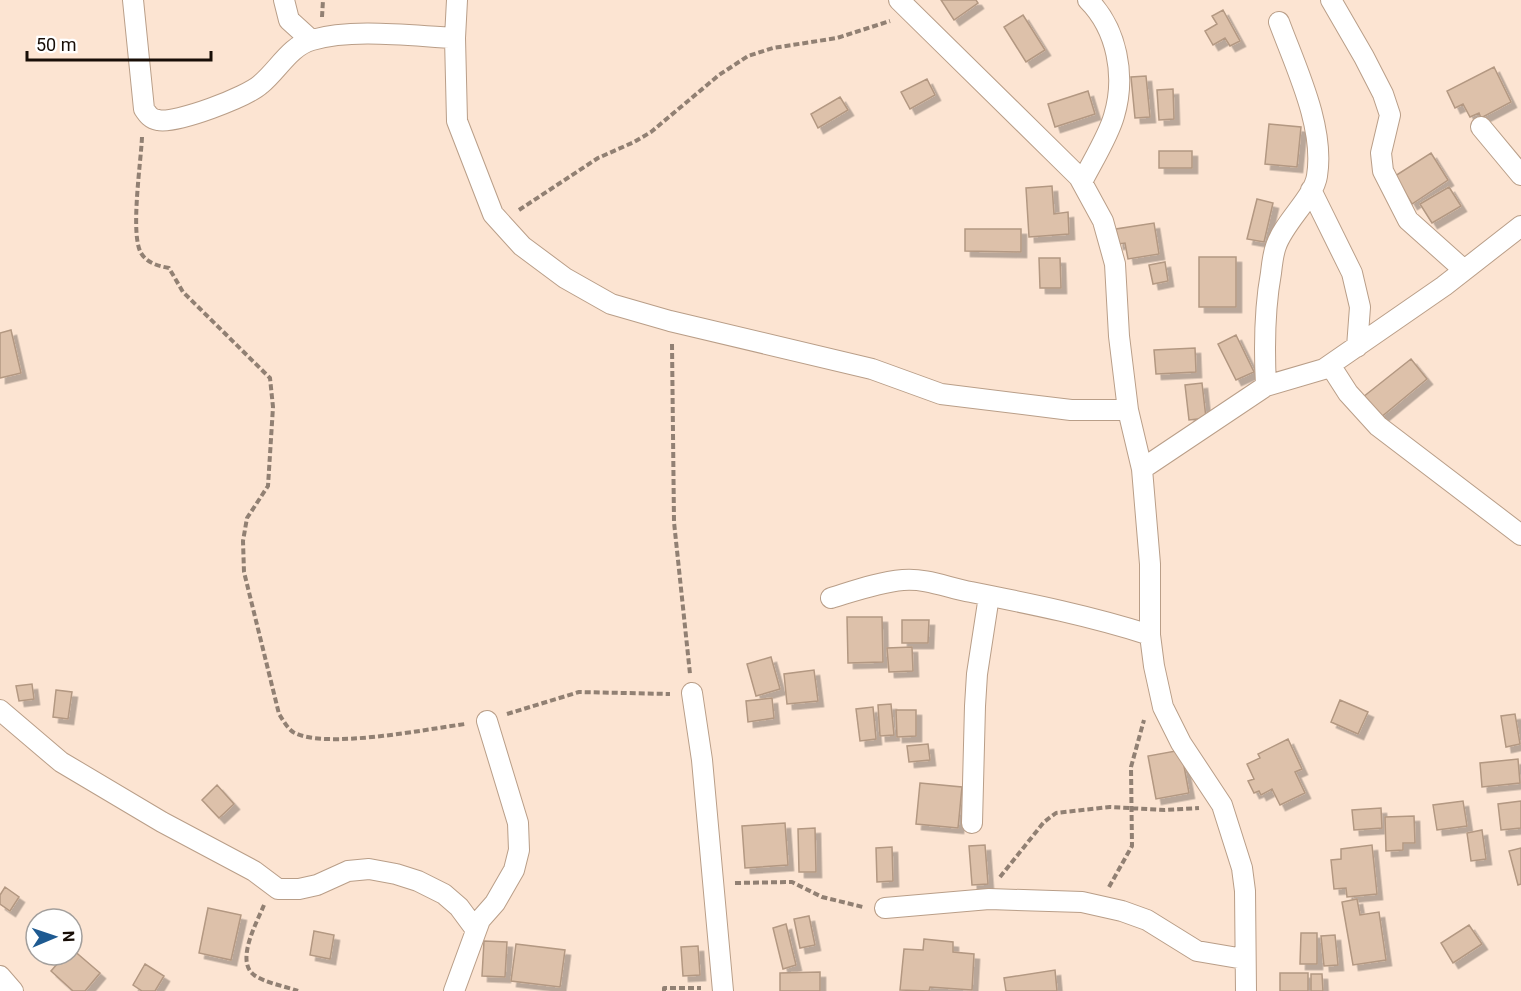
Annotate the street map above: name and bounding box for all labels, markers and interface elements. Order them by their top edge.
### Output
scale bar [27,24,212,62]
text: 50 m [36,34,76,55]
north arrow [24,907,84,967]
text: N [59,931,78,942]

